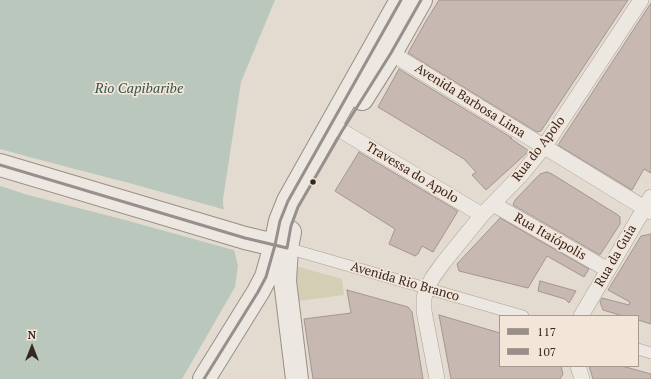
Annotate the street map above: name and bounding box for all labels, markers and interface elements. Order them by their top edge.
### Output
street label: Avenida Barbosa Lima [412,61,528,141]
water label: Rio Capibaribe [95,81,183,97]
street label: Rua do Apolo [509,113,569,185]
street label: Travessa do Apolo [363,139,461,207]
unlabelled marker [308,177,318,187]
street label: Rua Itaiópolis [511,210,589,264]
street label: Rua da Guia [592,222,640,290]
street label: Avenida Rio Branco [349,259,461,305]
legend [499,315,639,367]
text: 117 [537,324,556,339]
north arrow [12,327,52,367]
text: N [28,328,36,342]
text: 107 [537,344,556,359]

